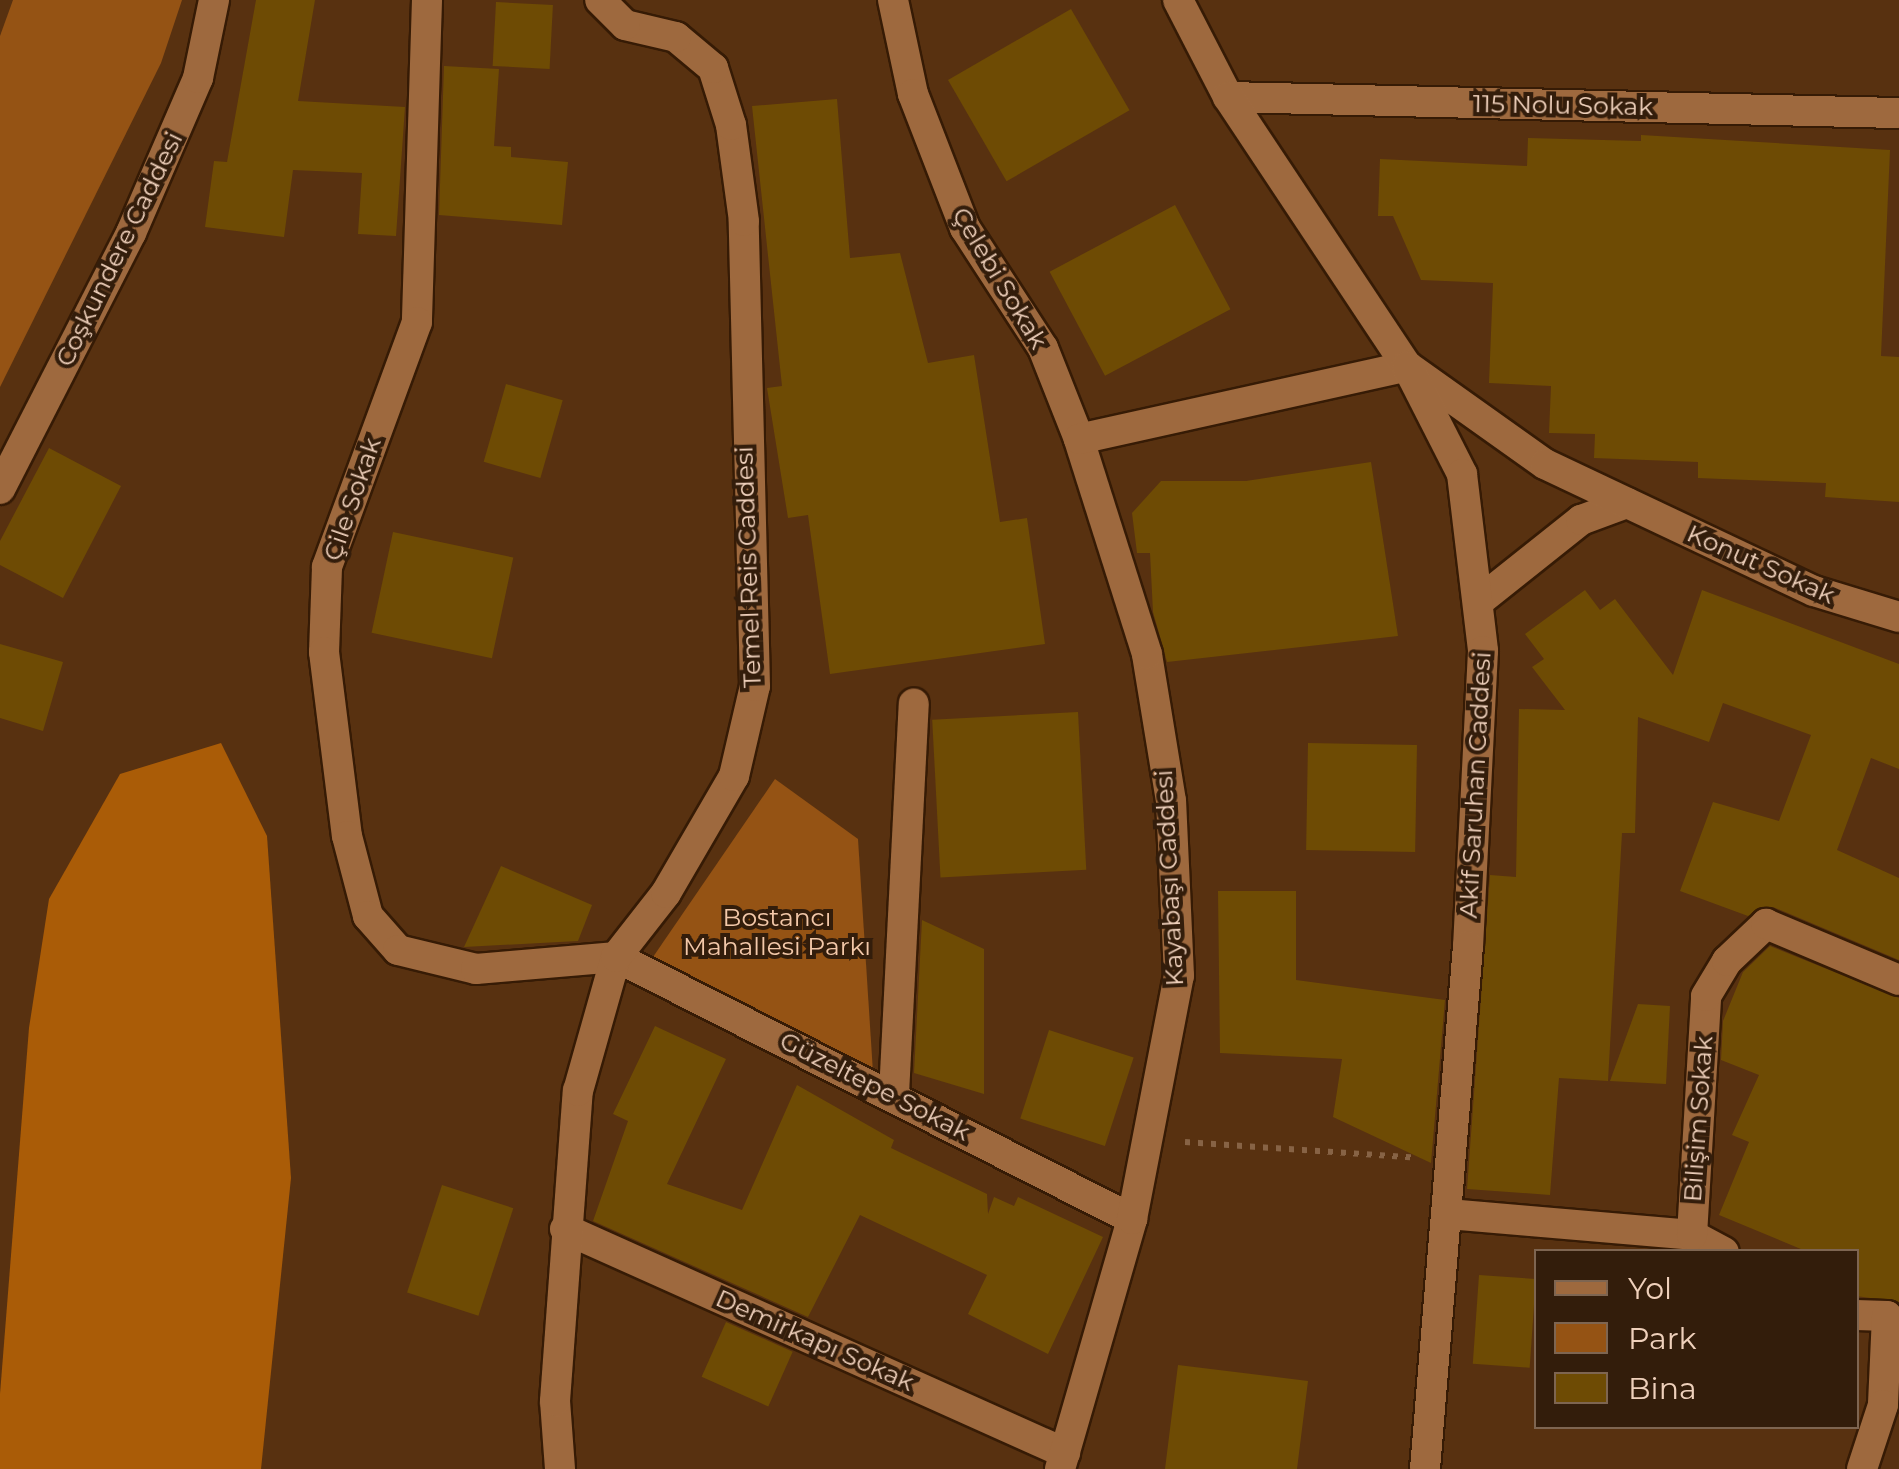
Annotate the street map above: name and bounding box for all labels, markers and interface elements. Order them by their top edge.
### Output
street label: 115 Nolu Sokak [1473,88,1653,122]
street label: Coşkundere Caddesi [49,127,189,371]
street label: Çelebi Sokak [946,202,1054,354]
street label: Çile Sokak [317,433,387,565]
street label: Temel Reis Caddesi [729,446,767,688]
street label: Konut Sokak [1682,518,1840,610]
street label: Akif Saruhan Caddesi [1453,651,1497,919]
street label: Kayabaşı Caddesi [1148,769,1190,987]
park label: Bostancı Mahallesi Parkı [683,903,871,962]
street label: Güzeltepe Sokak [775,1025,975,1147]
street label: Bilişim Sokak [1677,1035,1719,1203]
legend [1534,1249,1859,1429]
text: Yol [1628,1270,1672,1307]
street label: Demirkapı Sokak [711,1283,919,1397]
text: Park [1628,1320,1697,1357]
text: Bina [1628,1370,1697,1407]

